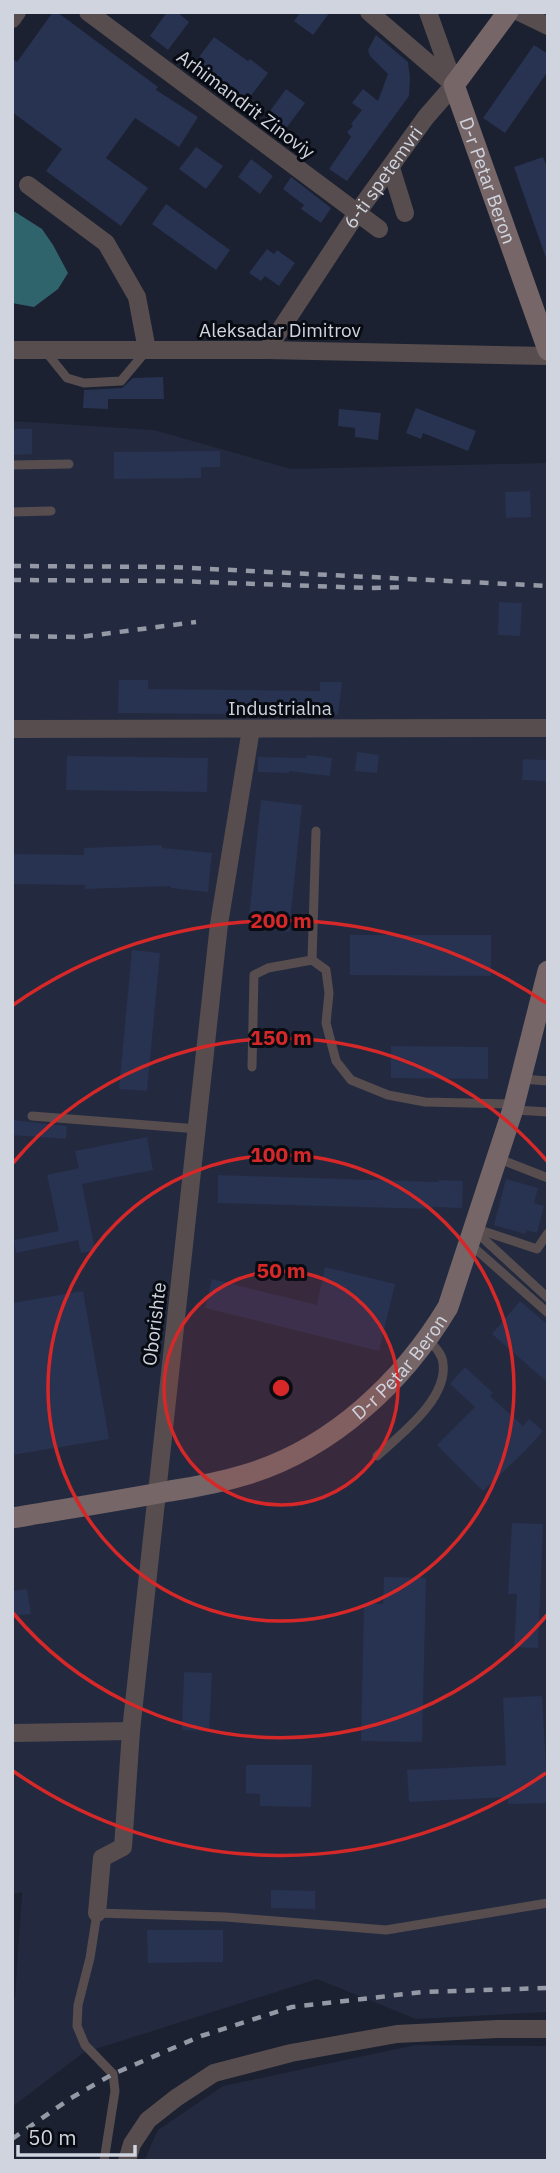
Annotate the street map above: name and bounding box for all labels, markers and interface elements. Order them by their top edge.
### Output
street label: Arhimandrit Zinoviy [172,44,320,164]
street label: D-r Petar Beron [454,114,521,247]
street label: 6-ti spetemvri [338,121,428,233]
street label: Aleksadar Dimitrov [199,318,361,342]
street label: Industrialna [228,696,332,720]
text: 200 m [250,906,312,934]
text: 150 m [250,1023,312,1051]
text: 100 m [250,1140,312,1168]
text: 50 m [257,1256,305,1284]
street label: Oborishte [137,1281,171,1367]
street label: D-r Petar Beron [347,1310,452,1425]
centre of rings [269,1376,293,1400]
scale bar [18,2114,135,2158]
text: 50 m [28,2123,77,2151]

